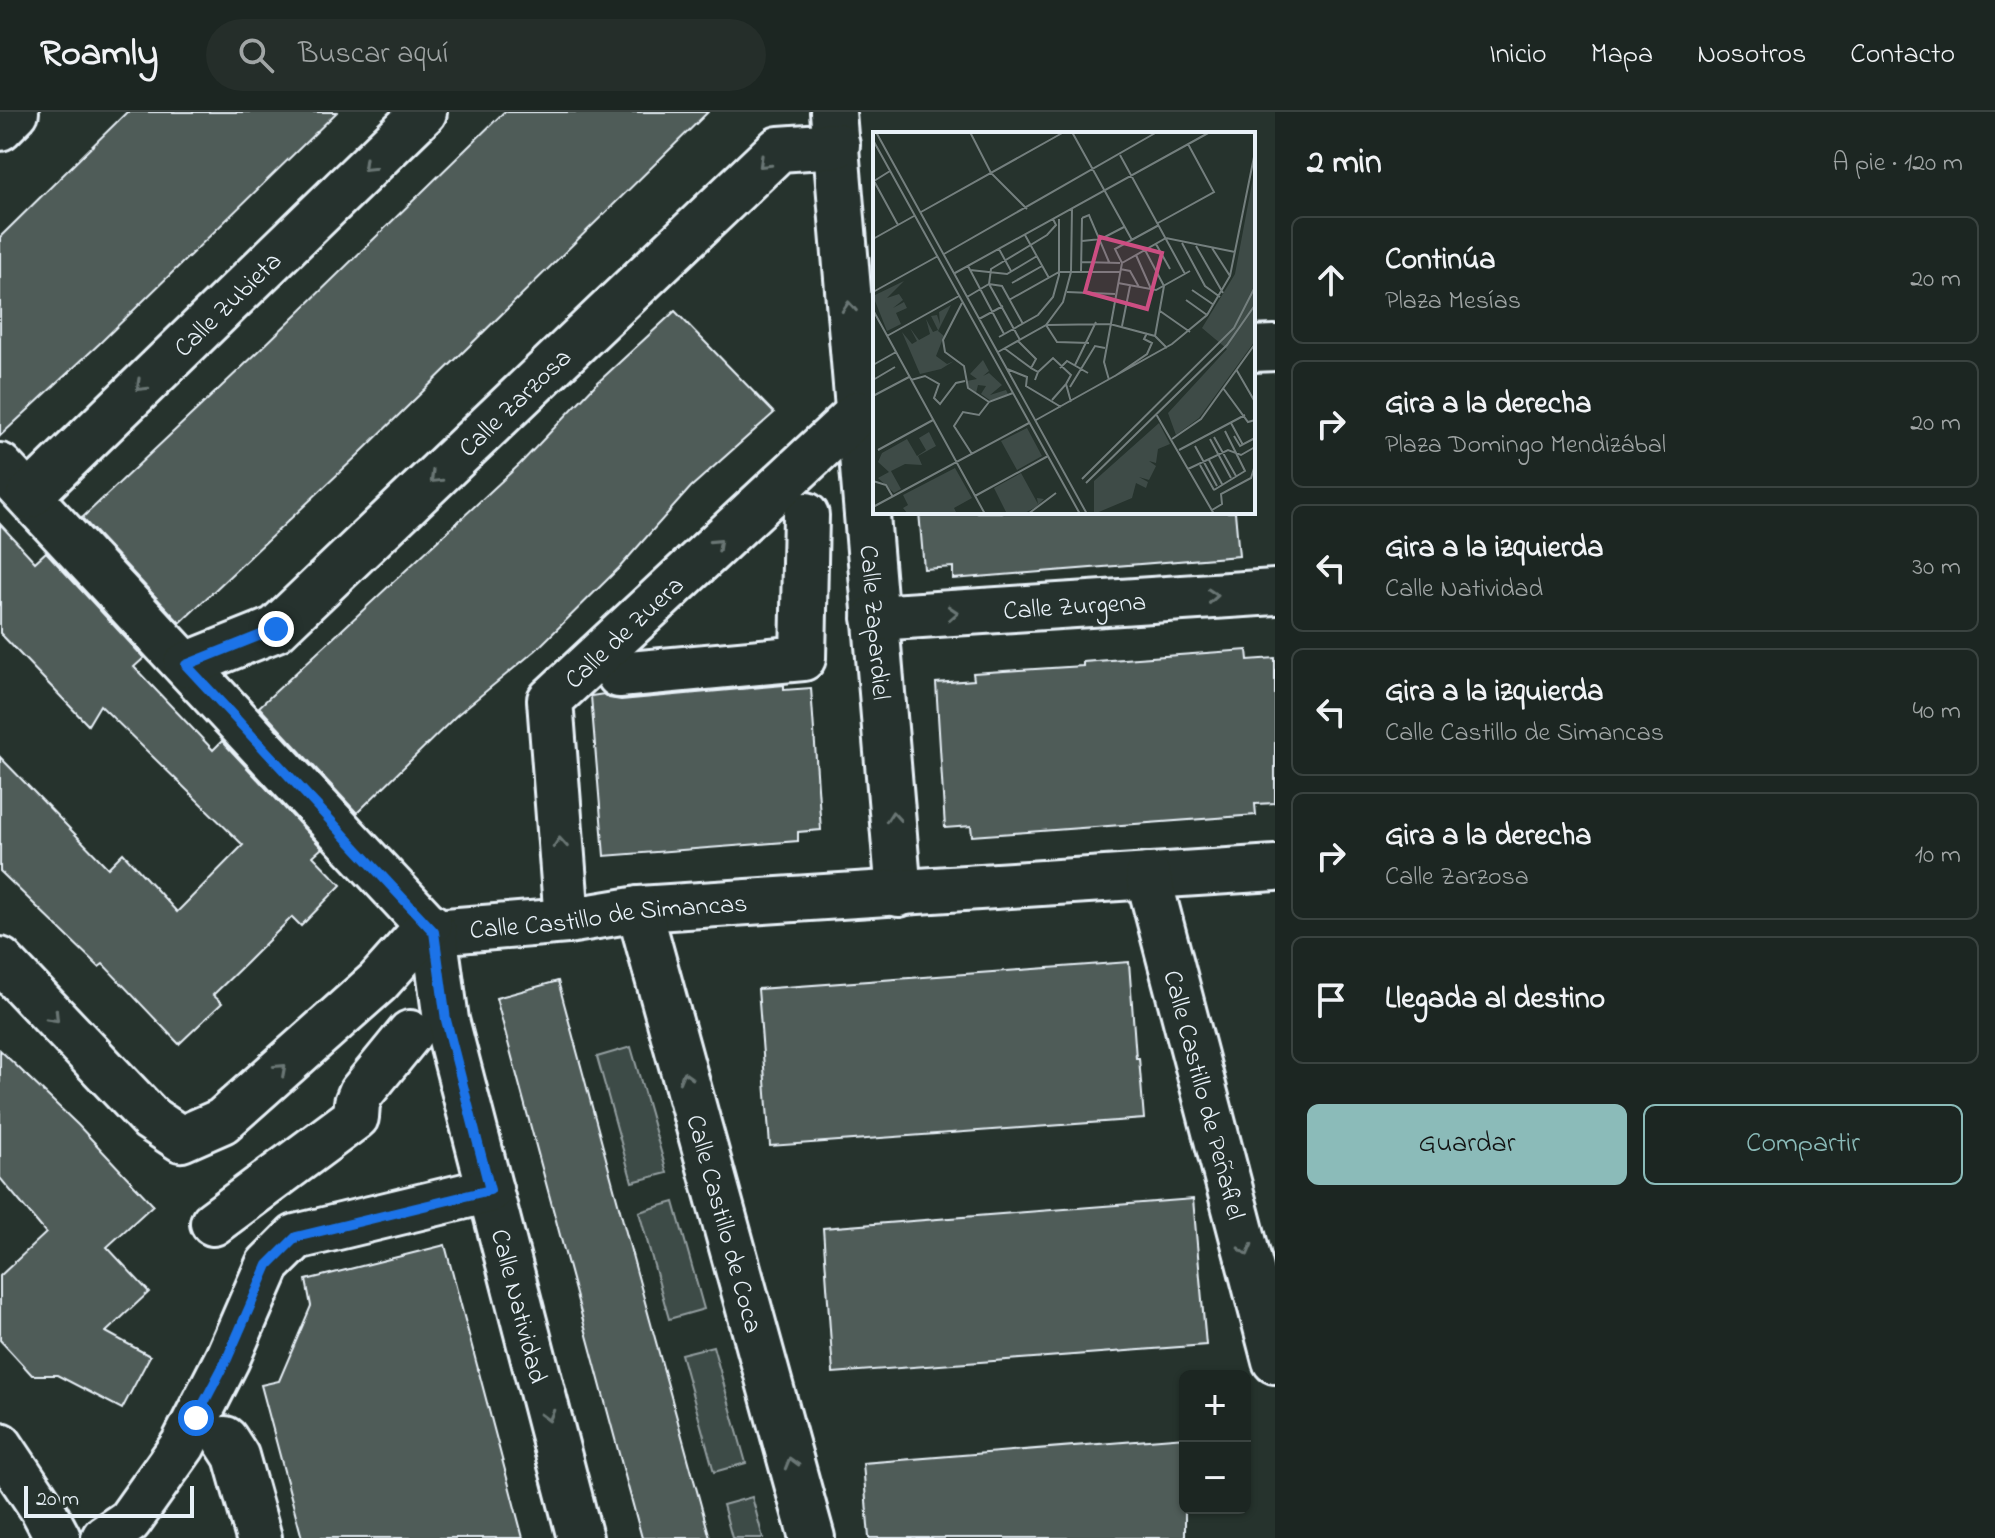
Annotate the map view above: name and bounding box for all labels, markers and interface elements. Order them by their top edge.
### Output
search box [206,19,766,91]
text: Roamly [40,27,158,83]
icon: search [234,33,278,77]
text: Buscar aquí [298,33,448,77]
text: Inicio [1489,35,1547,76]
text: Mapa [1591,35,1653,76]
text: Nosotros [1697,35,1806,76]
text: Contacto [1850,35,1955,76]
inset map [873,132,1255,514]
text: 2 min [1307,139,1382,189]
text: A pie · 120 m [1832,145,1963,183]
one-way arrow [759,154,774,168]
one-way arrow [363,157,377,172]
text: Continúa [1385,239,1495,283]
street label: Calle Zubieta [166,244,292,367]
icon: ahead [1309,258,1353,302]
text: 20 m [1910,261,1961,299]
text: Plaza Mesías [1385,283,1521,321]
one-way arrow [841,300,858,313]
street label: Calle Zarzosa [451,341,581,467]
one-way arrow [136,377,151,391]
text: Gira a la derecha [1385,383,1591,427]
icon: right [1309,402,1353,446]
text: 20 m [1910,405,1961,443]
text: Plaza Domingo Mendizábal [1385,427,1666,465]
one-way arrow [429,468,444,482]
text: Gira a la izquierda [1385,527,1603,571]
one-way arrow [708,540,723,554]
street label: Calle Zapardiel [848,543,899,702]
icon: left [1309,546,1353,590]
text: 30 m [1912,549,1961,587]
street label: Calle de Zuera [557,568,694,699]
text: Calle Natividad [1385,571,1543,609]
street label: Calle Zurgena [1002,584,1147,632]
one-way arrow [1207,588,1220,605]
one-way arrow [947,605,960,622]
route end [258,611,294,647]
text: Gira a la izquierda [1385,671,1603,715]
icon: left [1309,690,1353,734]
text: 40 m [1912,693,1961,731]
text: Calle Castillo de Simancas [1385,715,1664,753]
one-way arrow [884,810,901,823]
text: Gira a la derecha [1385,815,1591,859]
icon: right [1309,834,1353,878]
one-way arrow [552,836,569,849]
text: 10 m [1915,837,1961,875]
text: Calle Zarzosa [1385,859,1529,897]
street label: Calle Castillo de Simancas [468,886,748,951]
street label: Calle Castillo de Peñafiel [1151,966,1253,1224]
icon: arrive [1309,978,1353,1022]
text: Llegada al destino [1385,978,1605,1022]
one-way arrow [45,1007,59,1022]
one-way arrow [271,1064,286,1078]
one-way arrow [678,1071,694,1085]
button: Guardar [1307,1104,1627,1185]
button: Compartir [1643,1104,1963,1185]
street label: Calle Castillo de Coca [674,1111,771,1338]
street label: Calle Natividad [479,1225,555,1388]
one-way arrow [1236,1242,1253,1256]
map controls [1179,1370,1251,1514]
button: + [1179,1370,1251,1442]
route start [178,1400,214,1436]
one-way arrow [539,1408,556,1422]
button: − [1179,1442,1251,1514]
one-way arrow [784,1456,801,1470]
scale bar [24,1482,194,1518]
text: 20 m [36,1484,79,1516]

